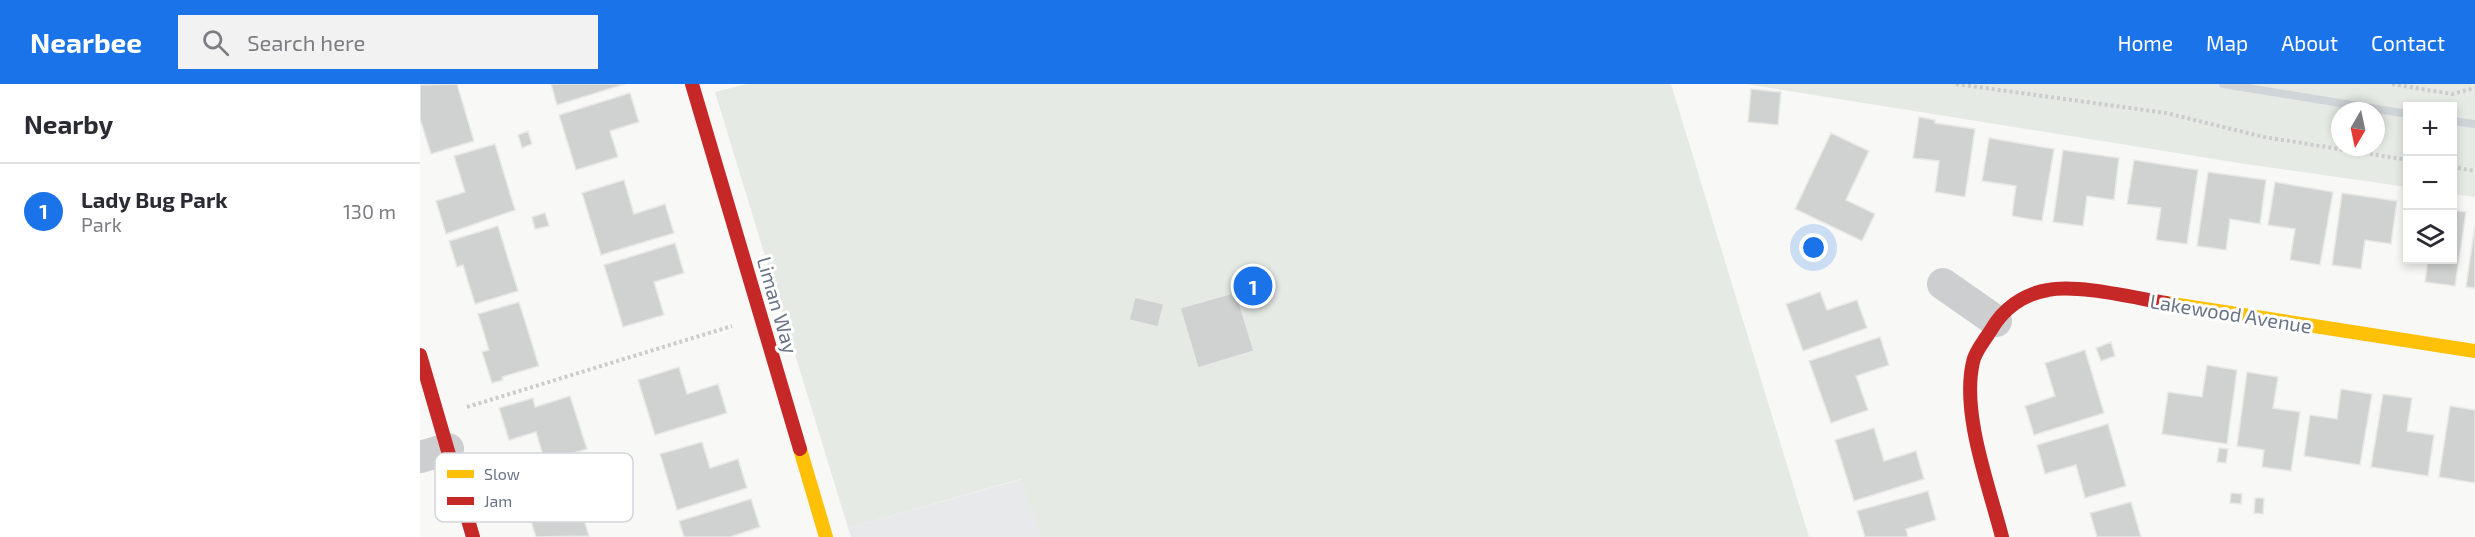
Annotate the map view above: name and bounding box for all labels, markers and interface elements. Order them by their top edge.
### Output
search box [178,15,598,69]
text: Nearbee [30,25,142,59]
icon: search [199,26,232,59]
text: Search here [247,29,365,55]
text: Home [2117,30,2173,55]
text: Map [2206,30,2248,55]
text: About [2281,30,2338,55]
text: Contact [2371,30,2445,55]
north arrow [2331,102,2385,156]
map controls [2403,102,2457,264]
button: + [2403,102,2457,156]
text: Nearby [24,108,113,139]
button: − [2403,156,2457,210]
text: Lady Bug Park [81,186,228,212]
text: 1 [39,199,48,223]
text: 130 m [343,199,396,223]
button: layers [2403,210,2457,264]
text: Park [81,212,122,236]
your location [1799,233,1828,262]
street label: Liman Way [753,254,803,357]
pin: 1 [1234,264,1272,308]
street label: Lakewood Avenue [2148,288,2314,338]
legend [435,453,633,522]
text: Slow [484,464,520,483]
text: Jam [484,491,512,510]

